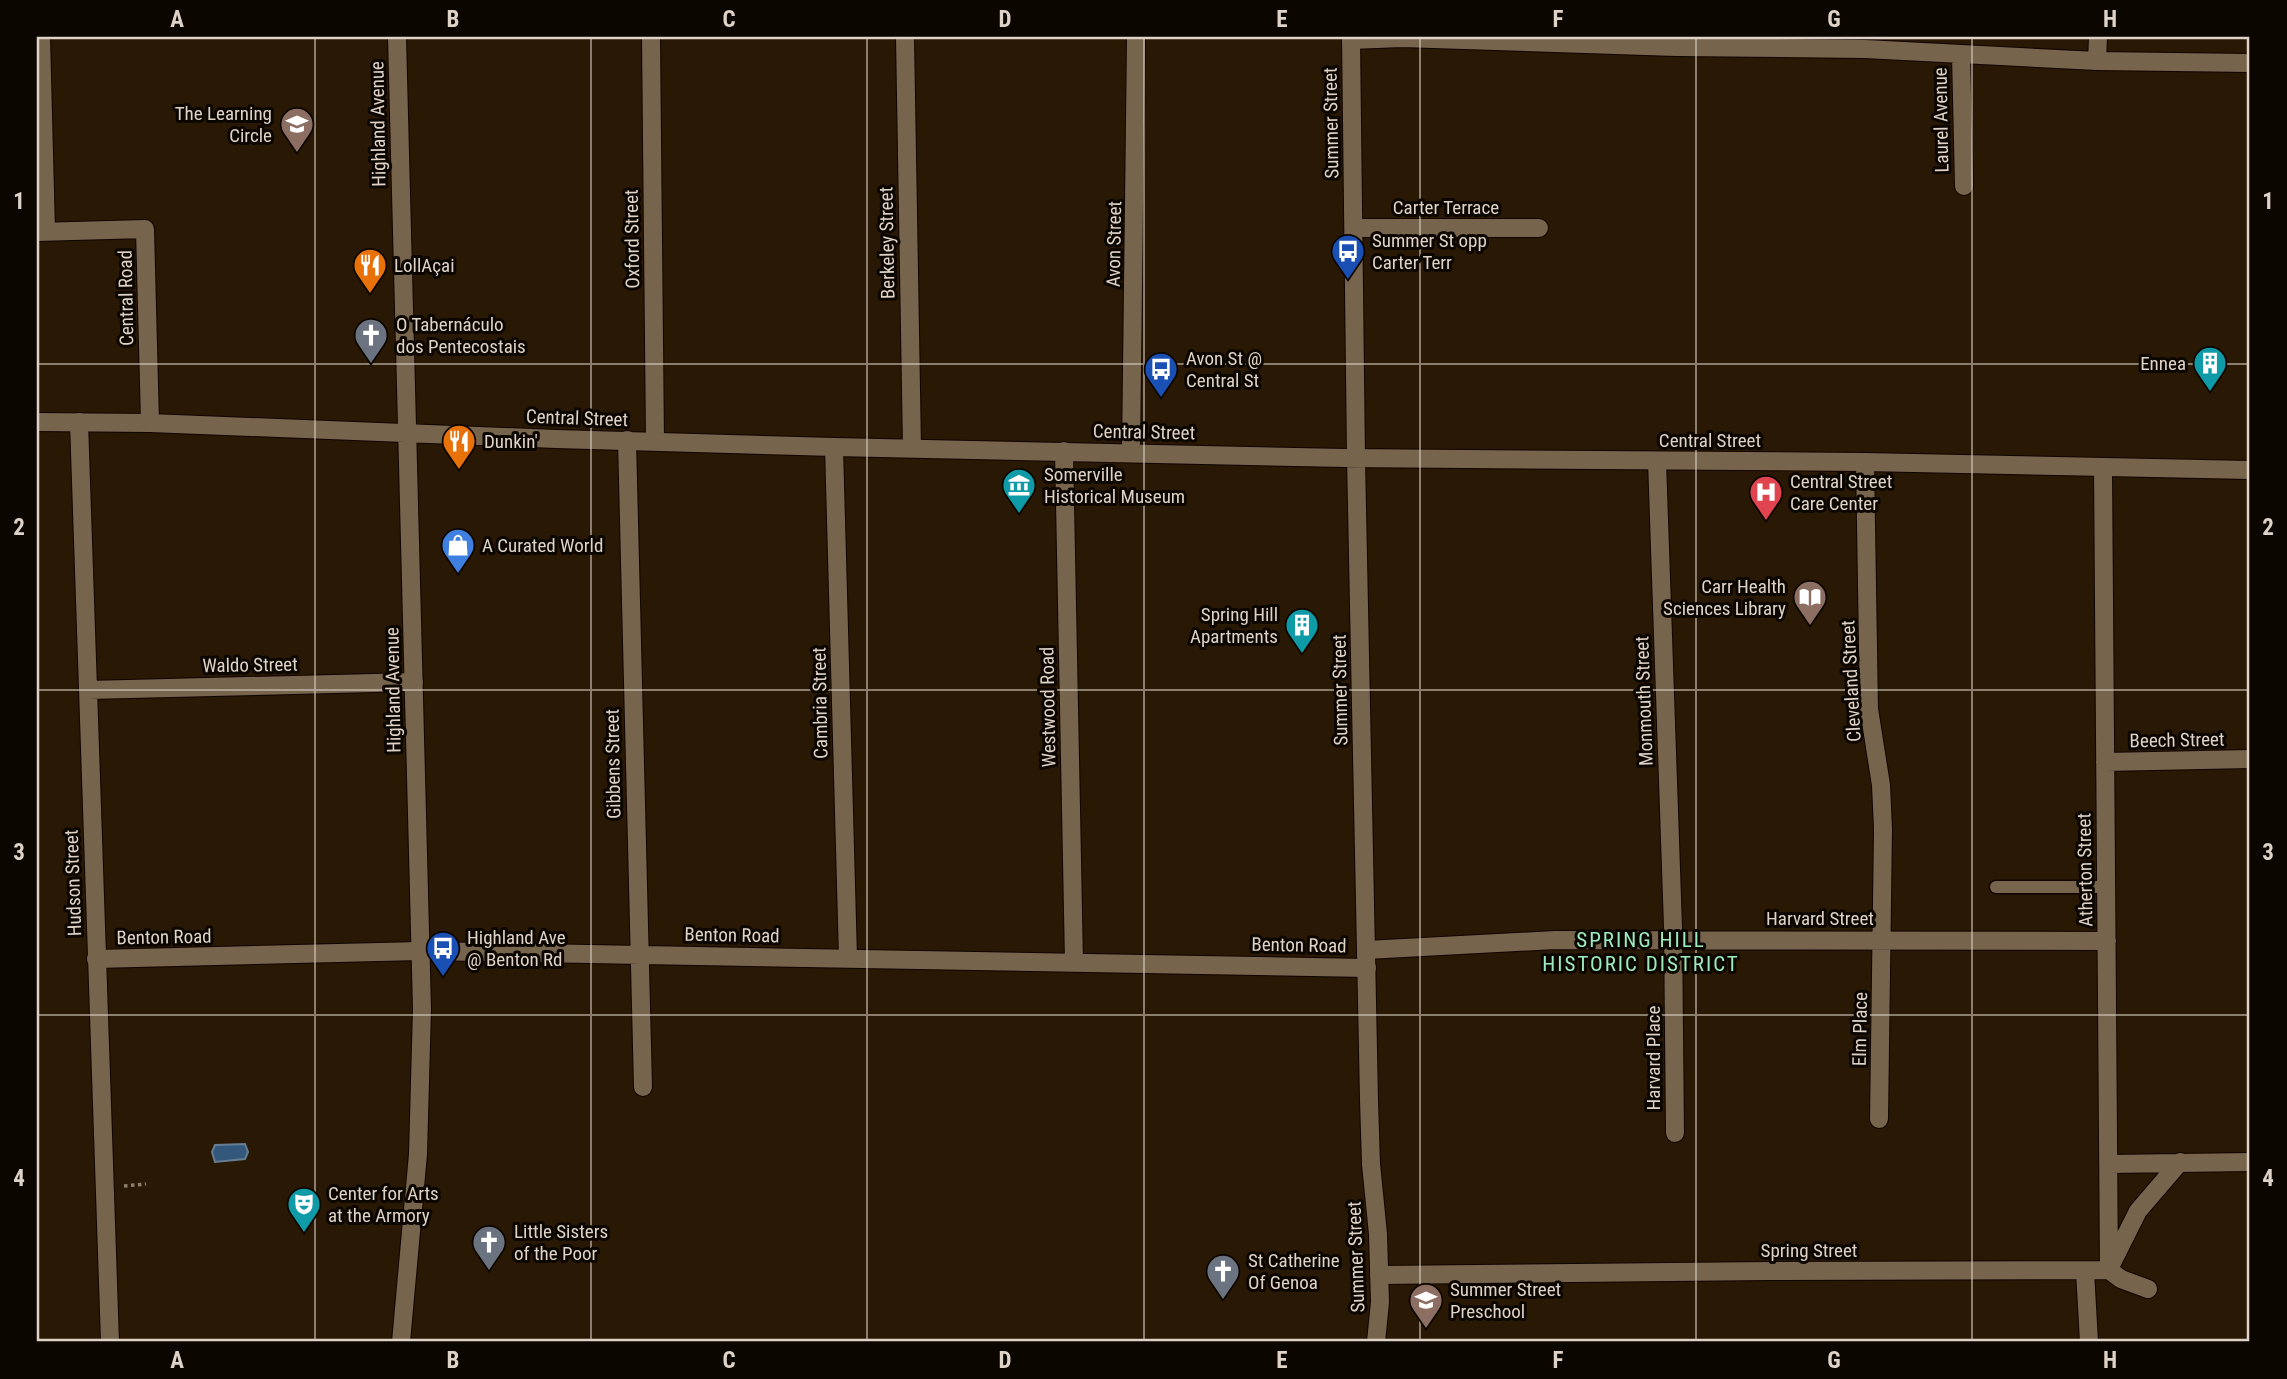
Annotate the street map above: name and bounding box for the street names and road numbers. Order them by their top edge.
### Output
street label: Highland Avenue [365,61,391,187]
street label: Summer Street [1319,67,1343,179]
street label: Laurel Avenue [1929,67,1953,173]
street label: Berkeley Street [875,187,899,299]
street label: Oxford Street [620,189,644,289]
street label: Carter Terrace [1393,196,1499,219]
street label: Avon Street [1102,201,1126,287]
street label: Central Road [114,250,138,346]
street label: Central Street [525,405,629,431]
street label: Central Street [1093,420,1195,444]
street label: Central Street [1659,429,1761,452]
street label: Cleveland Street [1836,620,1866,742]
street label: Highland Avenue [380,627,406,753]
street label: Summer Street [1328,634,1352,746]
street label: Monmouth Street [1630,636,1658,766]
street label: Westwood Road [1035,646,1061,768]
street label: Cambria Street [808,647,832,759]
street label: Waldo Street [202,653,298,677]
street label: Gibbens Street [601,709,625,819]
street label: Beech Street [2129,728,2225,752]
street label: Atherton Street [2073,813,2097,927]
street label: Hudson Street [60,829,86,937]
street label: Harvard Street [1766,907,1874,930]
street label: Benton Road [684,923,780,947]
street label: Benton Road [116,925,212,949]
street label: Benton Road [1251,933,1347,957]
street label: Elm Place [1848,992,1872,1066]
street label: Harvard Place [1642,1005,1665,1111]
street label: Summer Street [1343,1201,1369,1313]
street label: Spring Street [1761,1239,1857,1262]

